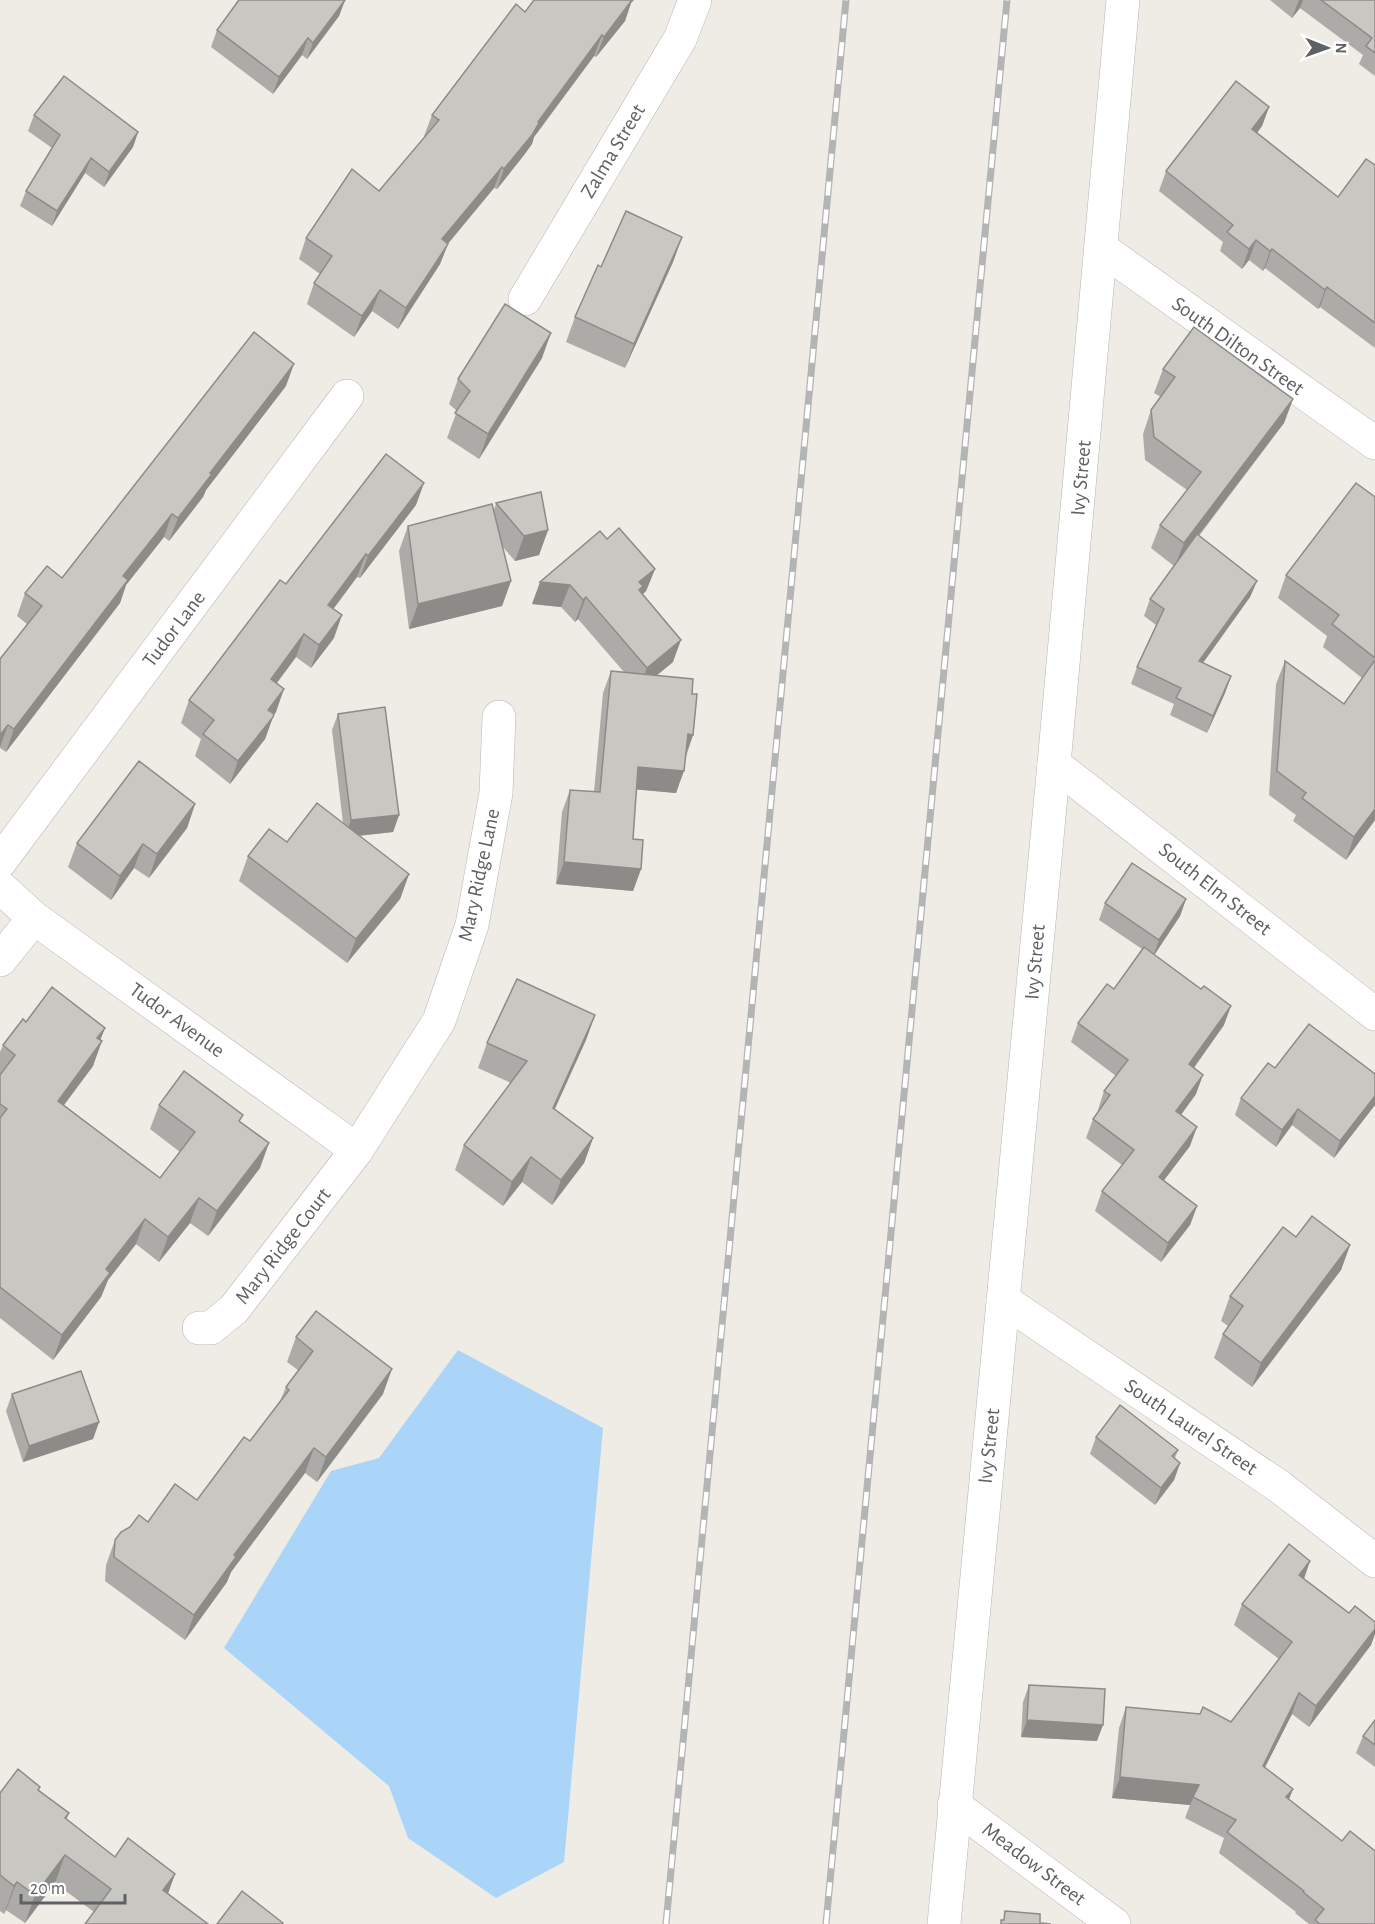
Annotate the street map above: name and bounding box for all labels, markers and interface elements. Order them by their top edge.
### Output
north arrow [1297,18,1357,78]
text: N [1333,43,1349,54]
street label: Zalma Street [577,100,649,202]
street label: South Dilton Street [1168,293,1308,399]
street label: Ivy Street [1067,439,1095,517]
street label: Tudor Lane [139,587,209,671]
street label: Mary Ridge Lane [455,807,503,943]
street label: South Elm Street [1155,839,1276,940]
street label: Ivy Street [1021,923,1049,1001]
street label: Tudor Avenue [126,979,228,1061]
street label: Mary Ridge Court [231,1184,335,1308]
street label: South Laurel Street [1121,1375,1261,1479]
street label: Ivy Street [975,1407,1003,1485]
street label: Meadow Street [978,1818,1090,1910]
scale bar [21,1867,124,1905]
text: 20 m [30,1880,65,1898]

